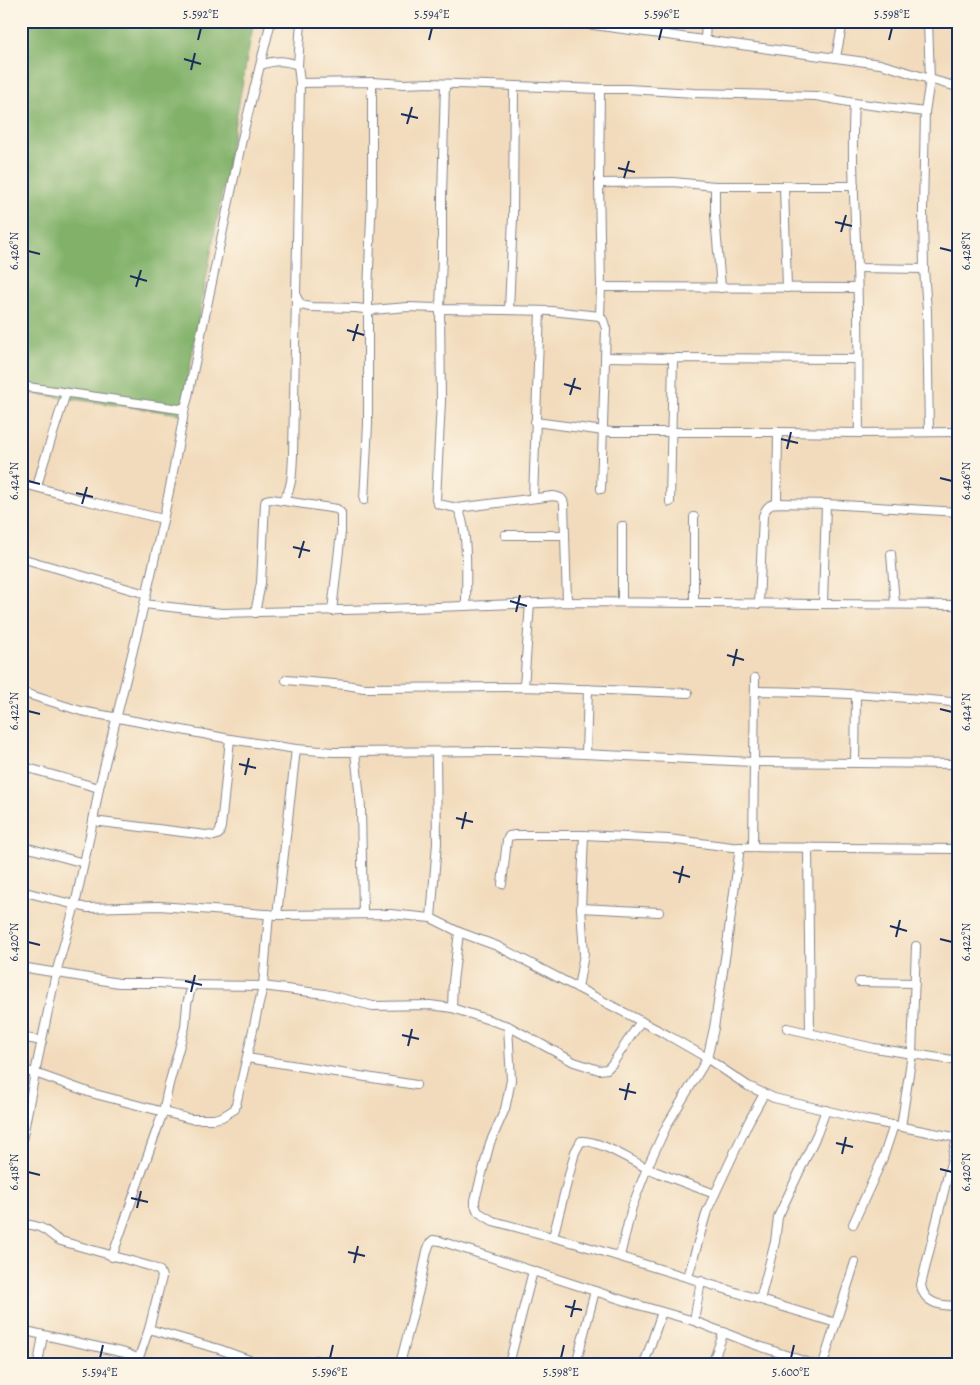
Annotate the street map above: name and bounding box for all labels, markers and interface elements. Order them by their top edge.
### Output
text: 5.592°E [183,6,219,22]
text: 5.594°E [414,6,450,22]
text: 5.596°E [644,6,680,22]
text: 5.598°E [874,6,910,22]
text: 6.428°N [958,231,974,270]
text: 6.426°N [6,232,22,270]
text: 6.424°N [6,462,22,500]
text: 6.426°N [958,462,974,500]
text: 6.422°N [6,691,22,730]
text: 6.424°N [958,693,974,731]
text: 6.420°N [6,922,22,962]
text: 6.422°N [958,922,974,961]
text: 6.420°N [958,1152,974,1192]
text: 6.418°N [6,1153,22,1190]
text: 5.594°E [82,1364,118,1380]
text: 5.596°E [312,1364,348,1380]
text: 5.598°E [543,1364,579,1380]
text: 5.600°E [772,1364,810,1380]

